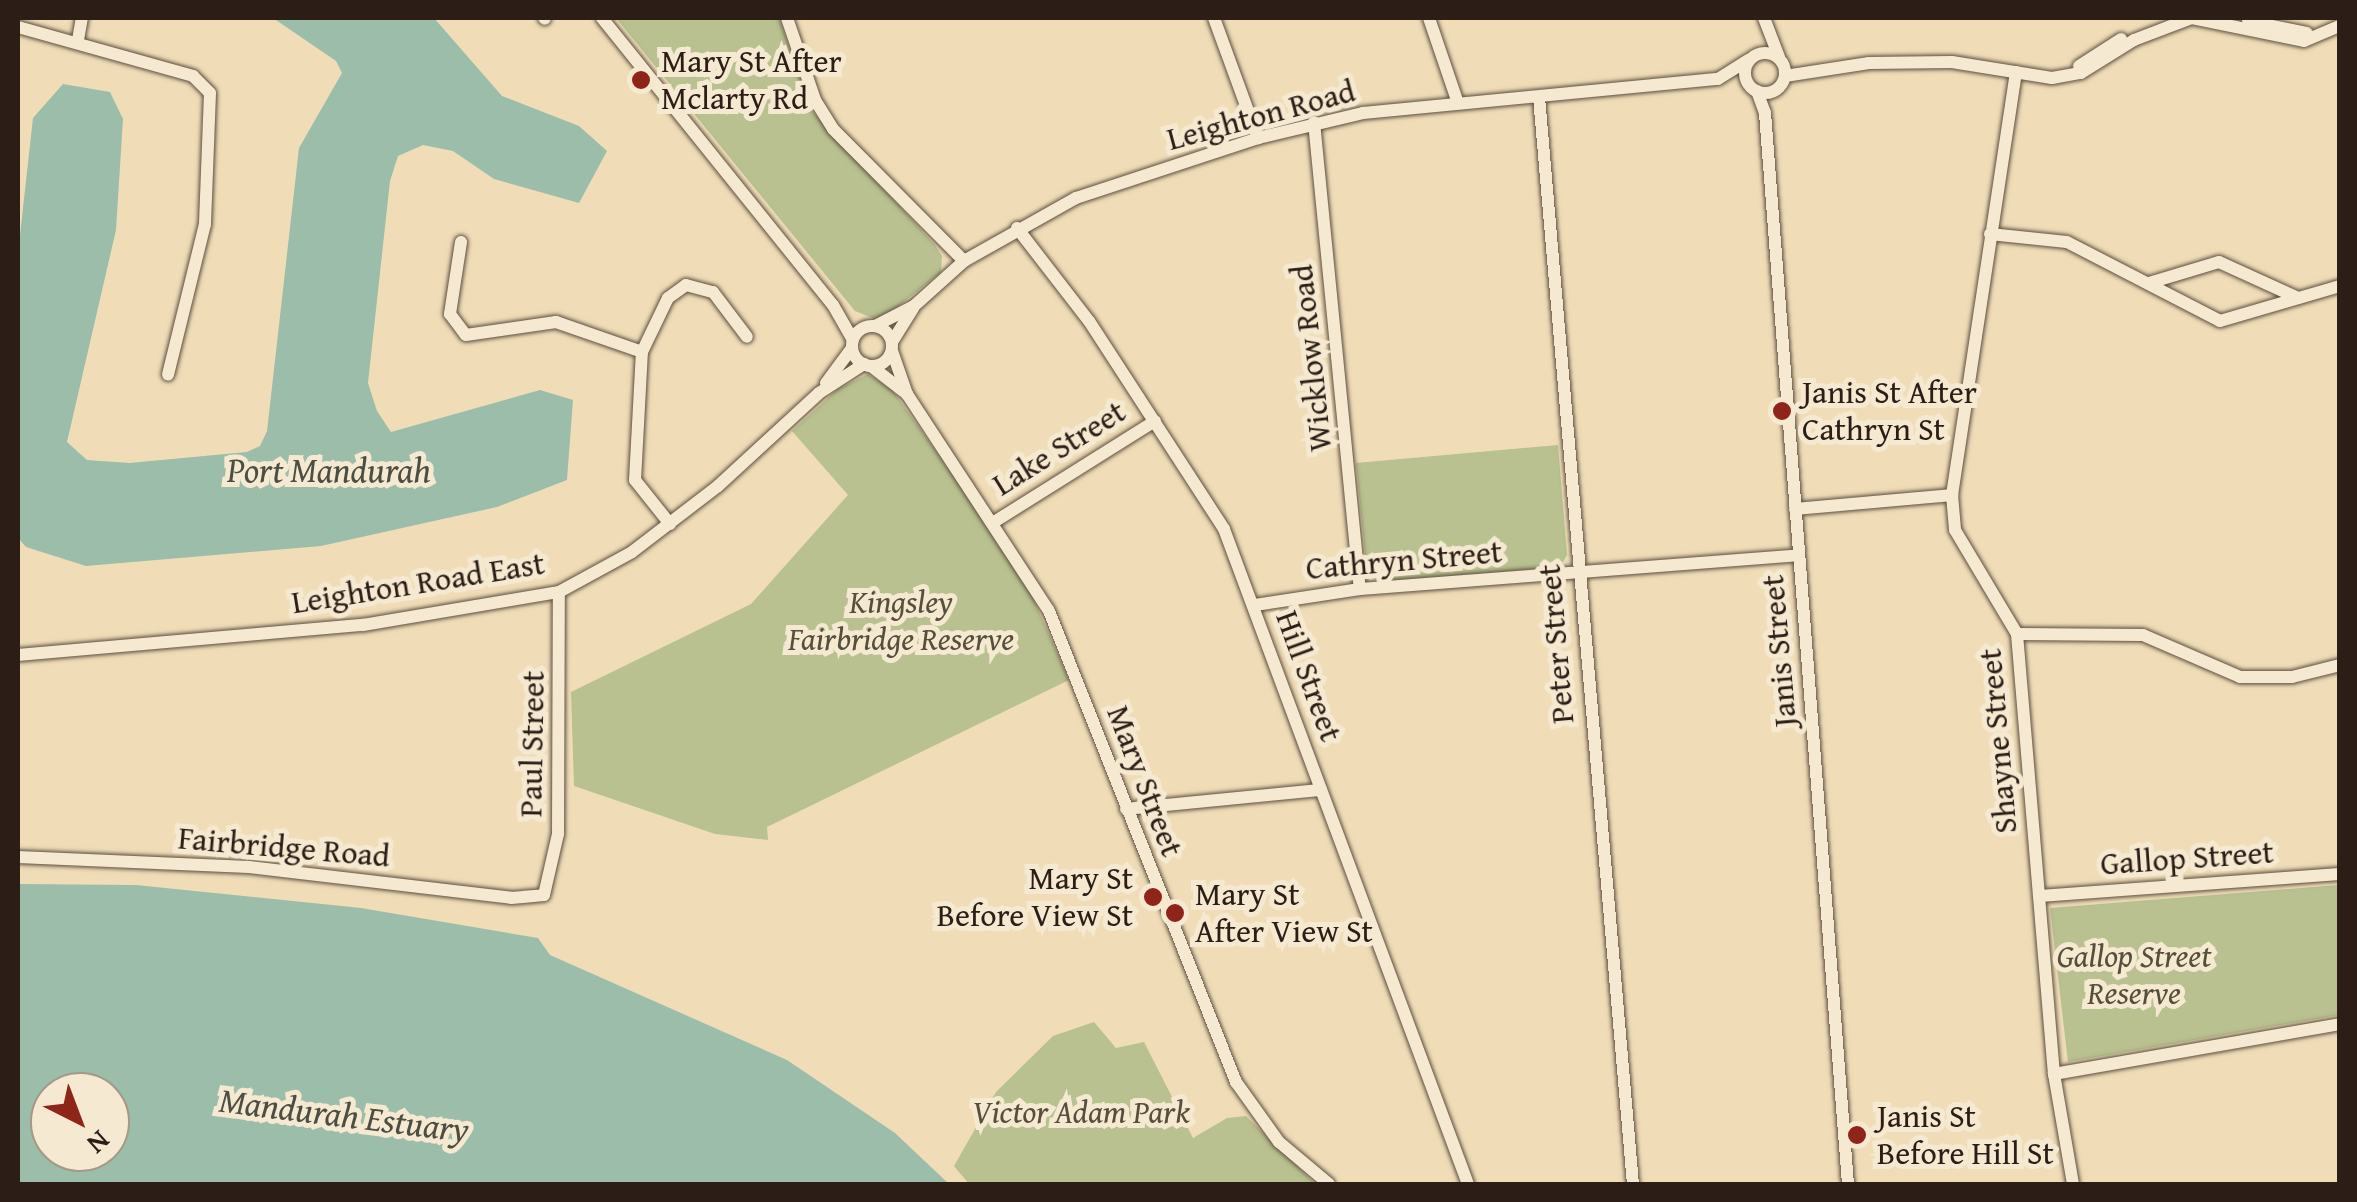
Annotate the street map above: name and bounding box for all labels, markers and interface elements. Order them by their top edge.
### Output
place label: Mary St After Mclarty Rd [661,43,842,118]
marker: Mary St After Mclarty Rd [630,69,652,91]
street label: Leighton Road [1163,71,1359,159]
street label: Wicklow Road [1282,263,1340,453]
place label: Janis St After Cathryn St [1802,374,1977,449]
street label: Lake Street [986,392,1132,504]
marker: Janis St After Cathryn St [1771,400,1793,422]
water label: Port Mandurah [227,449,431,491]
street label: Cathryn Street [1304,532,1504,588]
street label: Leighton Road East [289,544,547,622]
street label: Peter Street [1530,563,1582,725]
street label: Janis Street [1753,573,1805,729]
park label: Kingsley Fairbridge Reserve [788,584,1014,659]
street label: Hill Street [1268,605,1350,747]
street label: Shayne Street [1971,647,2025,835]
street label: Paul Street [512,670,552,818]
street label: Mary Street [1099,700,1191,862]
street label: Fairbridge Road [177,819,391,875]
street label: Gallop Street [2099,833,2275,883]
place label: Mary St Before View St [937,860,1133,935]
place label: Mary St After View St [1195,876,1373,951]
marker: Mary St Before View St [1142,886,1164,908]
marker: Mary St After View St [1164,902,1186,924]
park label: Gallop Street Reserve [2057,938,2211,1013]
north arrow [30,1072,130,1172]
water label: Mandurah Estuary [217,1079,471,1151]
park label: Victor Adam Park [972,1093,1190,1131]
place label: Janis St Before Hill St [1877,1098,2054,1173]
text: N [78,1122,120,1165]
marker: Janis St Before Hill St [1846,1124,1868,1146]

